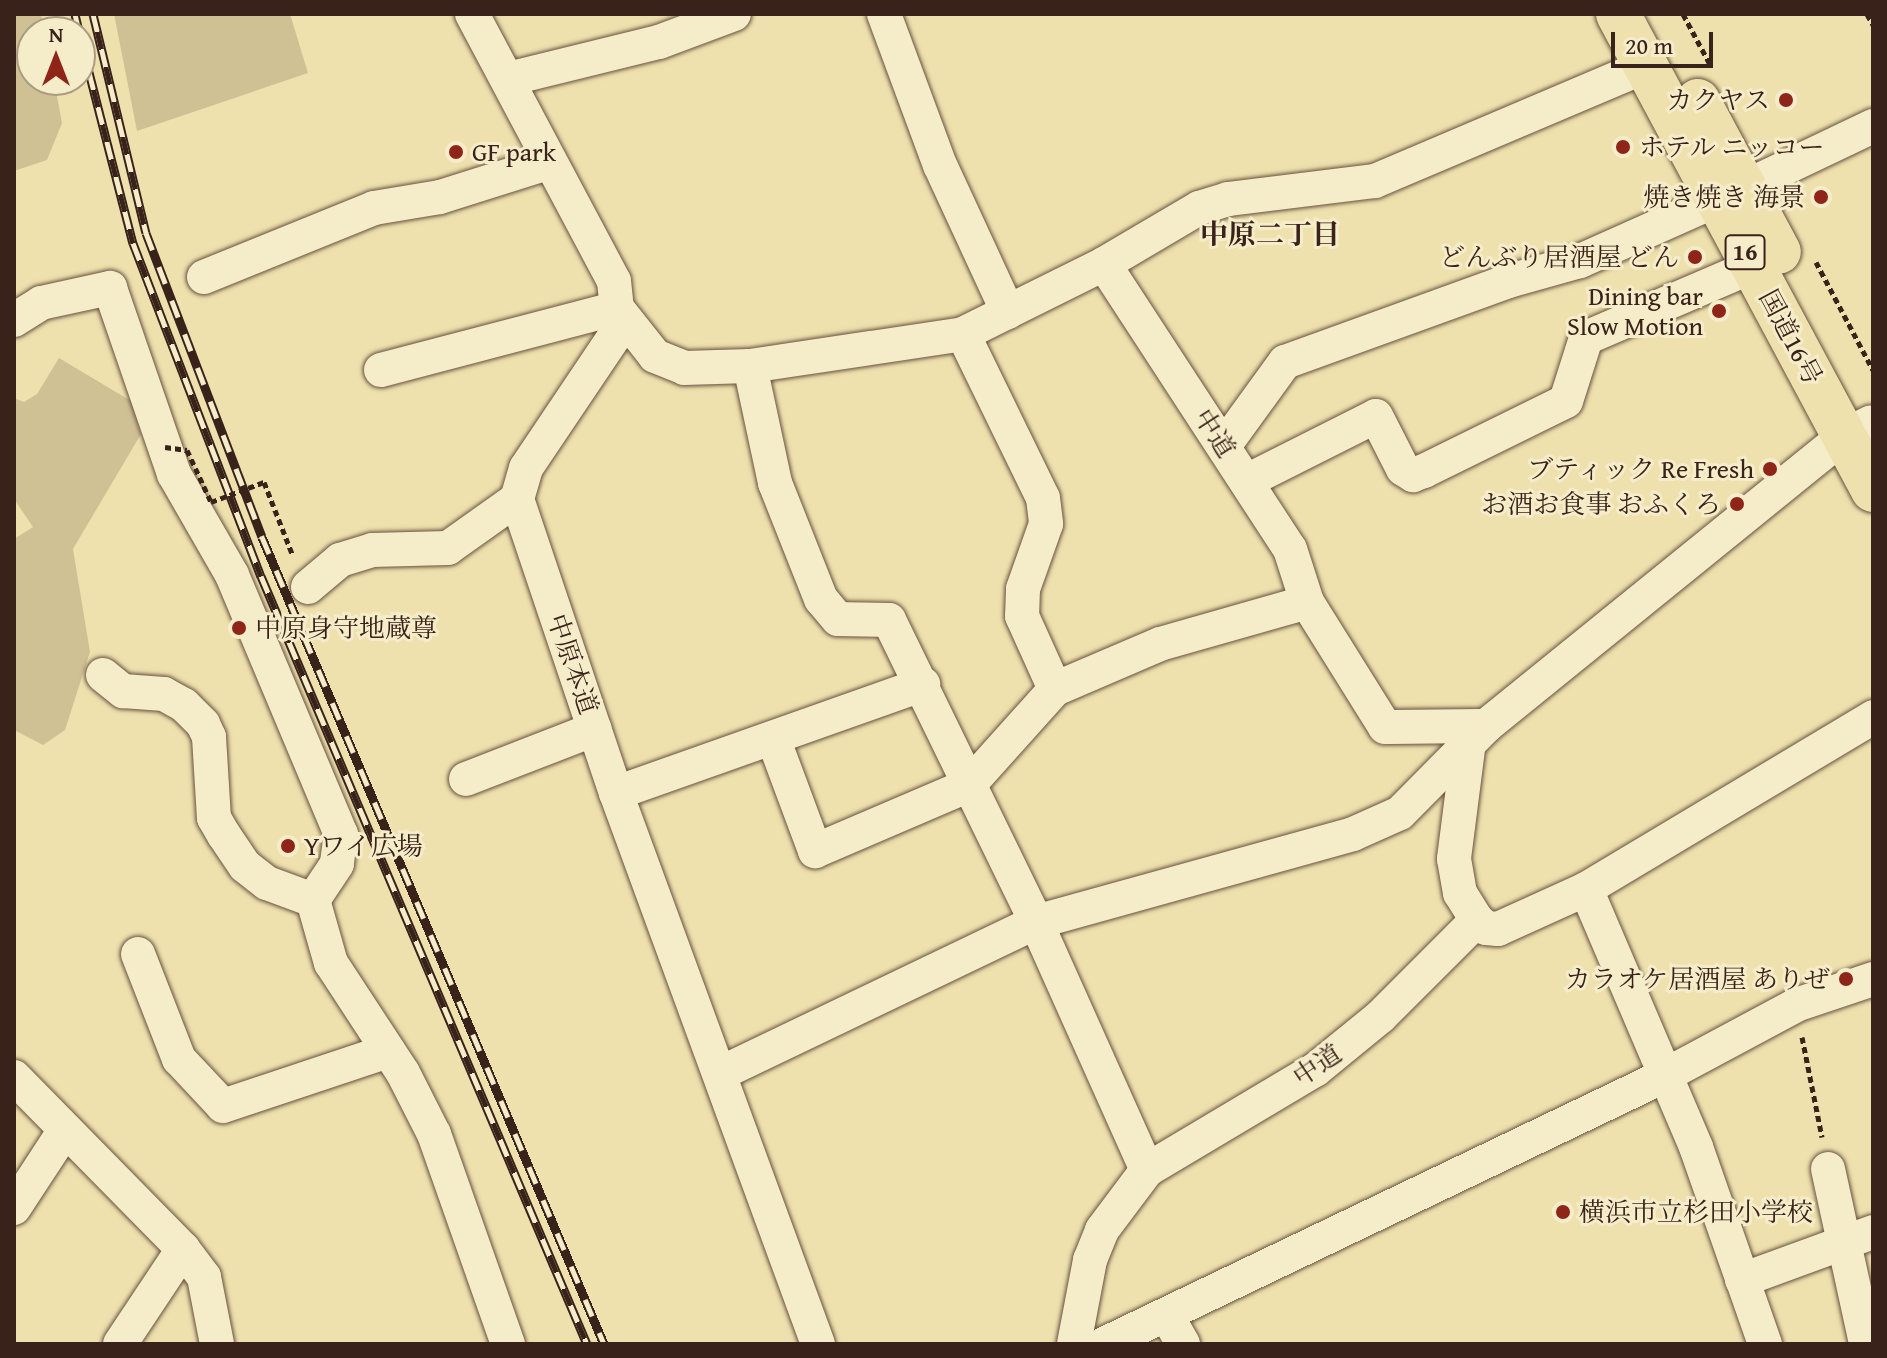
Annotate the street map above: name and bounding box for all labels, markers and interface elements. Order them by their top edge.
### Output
north arrow [16,16,96,96]
scale bar [1615,16,1717,66]
text: N [49,18,63,50]
text: 20 m [1625,28,1673,63]
place label: カクヤス [1666,84,1770,116]
marker: カクヤス [1777,91,1795,109]
place label: ホテル ニッコー [1639,131,1827,163]
place label: GF park [472,136,556,168]
marker: ホテル ニッコー [1614,138,1632,156]
marker: GF park [447,143,465,161]
place label: 焼き焼き 海景 [1643,181,1805,213]
marker: 焼き焼き 海景 [1812,188,1830,206]
district label: 中原二丁目 [1200,217,1340,251]
road number: 16 [1723,232,1767,272]
place label: どんぶり居酒屋 どん [1439,241,1679,273]
marker: どんぶり居酒屋 どん [1686,248,1704,266]
place label: Dining bar Slow Motion [1567,280,1703,342]
street label: 国道16号 [1753,284,1829,390]
marker: Dining bar Slow Motion [1710,302,1728,320]
street label: 中道 [1188,403,1242,463]
place label: ブティック Re Fresh [1525,453,1754,485]
marker: ブティック Re Fresh [1761,460,1779,478]
place label: お酒お食事 おふくろ [1481,488,1721,520]
marker: お酒お食事 おふくろ [1728,495,1746,513]
street label: 中原本道 [541,610,605,718]
place label: 中原身守地蔵尊 [255,612,437,644]
marker: 中原身守地蔵尊 [230,619,248,637]
place label: Yワイ広場 [304,830,424,862]
marker: Yワイ広場 [279,837,297,855]
place label: カラオケ居酒屋 ありぜ [1564,963,1830,995]
marker: カラオケ居酒屋 ありぜ [1837,970,1855,988]
street label: 中道 [1287,1038,1347,1092]
place label: 横浜市立杉田小学校 [1579,1196,1813,1228]
marker: 横浜市立杉田小学校 [1554,1203,1572,1221]

